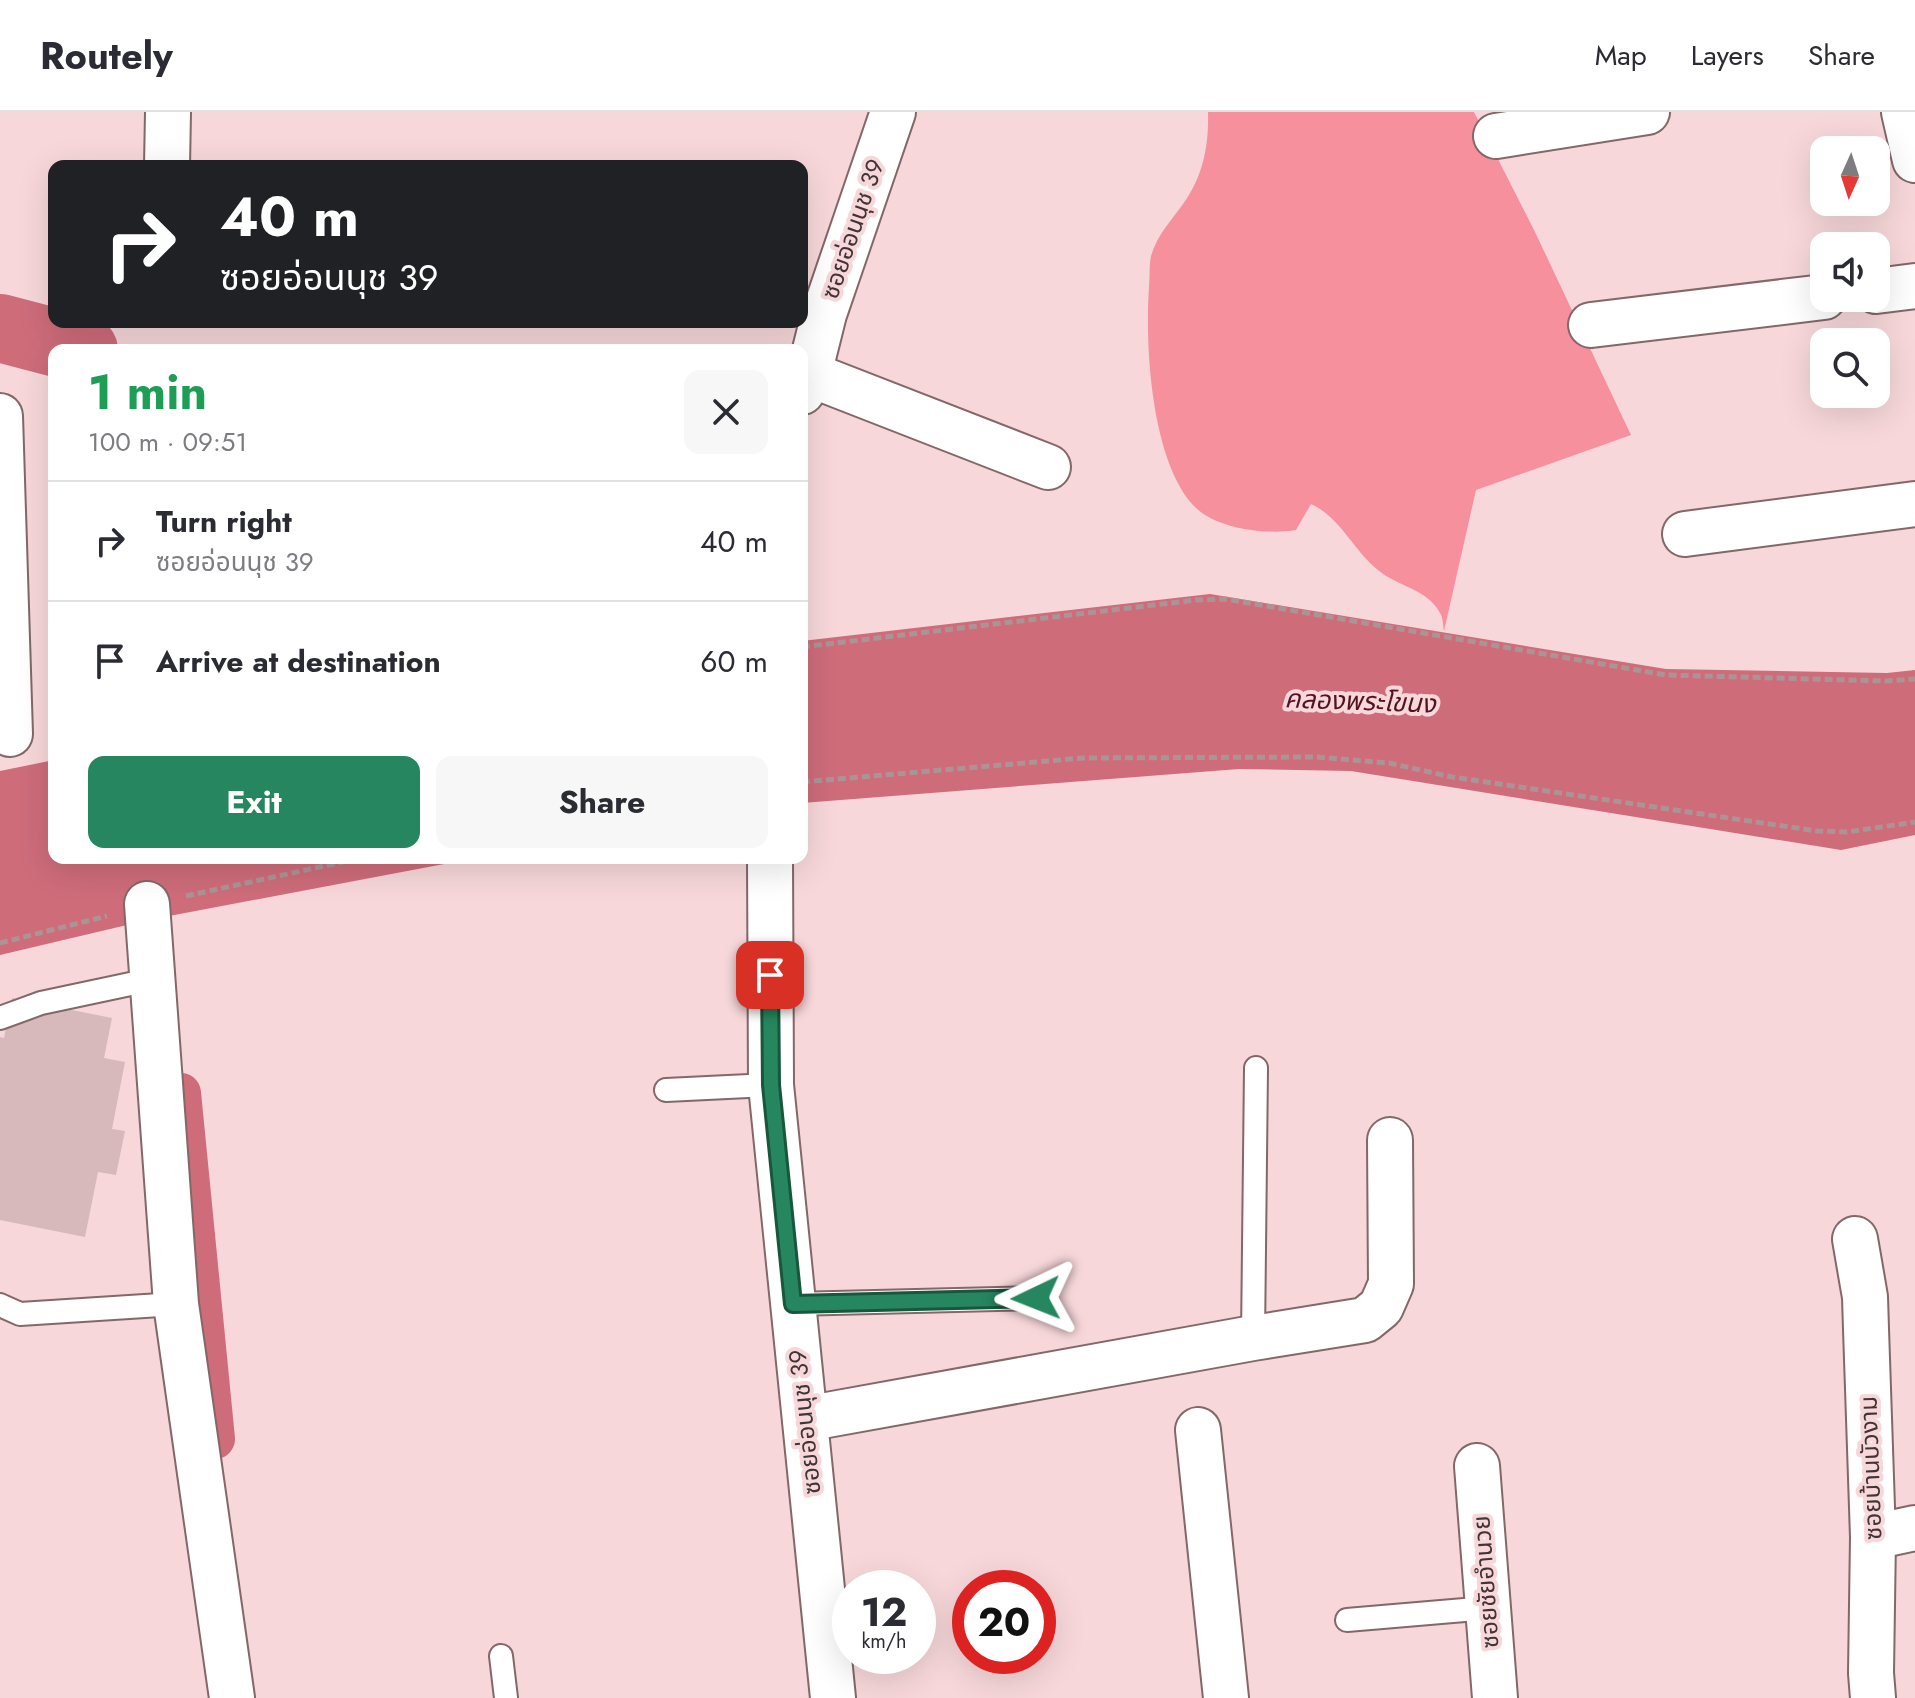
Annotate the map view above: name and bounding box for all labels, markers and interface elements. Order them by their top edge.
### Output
text: Routely [40,28,173,83]
text: Map [1595,35,1647,76]
text: Layers [1691,35,1764,76]
text: Share [1808,35,1875,76]
north arrow [1810,136,1890,216]
map controls [1810,136,1890,408]
street label: ซอยอ่อนนุช 39 [812,154,893,303]
text: 40 m [220,176,359,257]
icon: right [88,192,192,296]
button: sound [1810,232,1890,312]
text: ซอยอ่อนนุช 39 [220,251,439,303]
button: search [1810,328,1890,408]
text: 1 min [88,358,207,427]
button: close [684,370,768,454]
text: 100 m · 09:51 [88,423,247,461]
text: Turn right [156,500,292,543]
icon: right [88,519,132,563]
text: 40 m [700,520,768,563]
text: ซอยอ่อนนุช 39 [156,543,314,581]
icon: arrive [88,639,132,683]
text: Arrive at destination [156,640,441,683]
text: 60 m [700,640,768,683]
water label: คลองพระโขนง [1284,679,1437,723]
button: Exit [88,756,420,848]
button: Share [436,756,768,848]
pin [736,941,804,1009]
icon: arrive [748,953,792,997]
position arrow [994,1256,1078,1340]
street label: ซอยอ่อนนุช 39 [779,1348,830,1496]
street label: ซอยบ้านบัวงาม [1850,1395,1891,1541]
street label: ซอยชัยอำนวย [1463,1514,1508,1650]
speed limit sign: 20 [952,1570,1056,1674]
text: 12 [861,1583,907,1641]
text: km/h [861,1627,907,1656]

